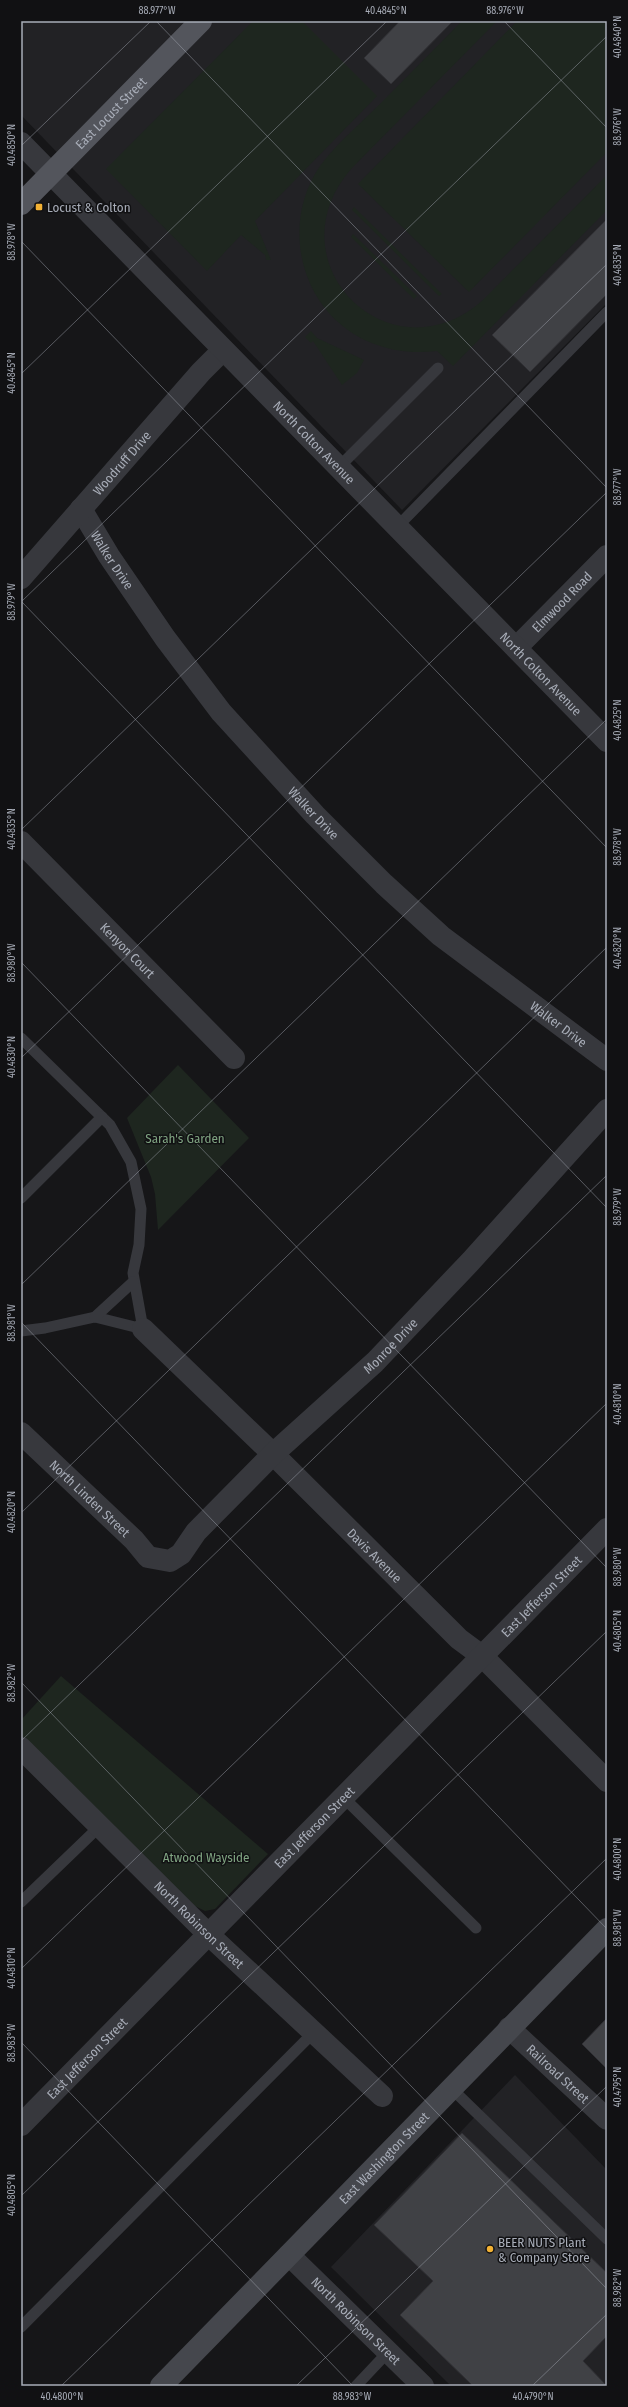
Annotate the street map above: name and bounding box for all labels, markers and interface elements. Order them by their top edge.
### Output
text: 88.977°W [139,5,176,17]
text: 40.4845°N [365,5,407,17]
text: 88.976°W [486,5,524,17]
text: 40.4840°N [612,16,624,58]
street label: East Locust Street [72,73,150,152]
text: 88.976°W [612,108,624,146]
text: 40.4850°N [6,124,18,166]
place label: Locust & Colton [47,200,131,215]
marker: Locust & Colton [34,202,44,212]
text: 88.978°W [6,223,18,261]
text: 40.4835°N [612,244,624,286]
text: 40.4845°N [6,352,18,394]
street label: North Colton Avenue [270,398,358,487]
street label: Woodruff Drive [90,428,154,498]
text: 88.977°W [612,468,624,506]
street label: Walker Drive [88,528,137,592]
street label: Elmwood Road [529,569,595,635]
text: 88.979°W [6,583,18,621]
street label: North Colton Avenue [497,629,585,718]
text: 40.4825°N [612,699,624,741]
street label: Walker Drive [285,784,342,842]
text: 40.4835°N [6,808,18,850]
text: 88.978°W [612,828,624,866]
street label: Kenyon Court [97,920,159,981]
text: 40.4820°N [612,927,624,969]
text: 88.980°W [6,943,18,983]
street label: Walker Drive [528,998,590,1050]
text: 40.4830°N [6,1036,18,1078]
park label: Sarah's Garden [145,1131,225,1146]
text: 88.979°W [612,1188,624,1226]
text: 88.981°W [6,1304,18,1342]
street label: Monroe Drive [360,1315,420,1376]
text: 40.4810°N [612,1383,624,1425]
street label: North Linden Street [47,1457,134,1540]
text: 40.4820°N [6,1491,18,1533]
street label: Davis Avenue [345,1525,405,1585]
text: 88.980°W [612,1547,624,1587]
street label: East Jefferson Street [498,1552,585,1640]
text: 40.4805°N [612,1610,624,1652]
text: 88.982°W [6,1663,18,1702]
street label: East Jefferson Street [271,1783,358,1871]
text: 40.4800°N [612,1838,624,1880]
park label: Atwood Wayside [163,1850,249,1865]
street label: North Robinson Street [152,1878,248,1972]
text: 88.981°W [612,1909,624,1947]
text: 40.4810°N [6,1947,18,1989]
street label: East Jefferson Street [44,2014,131,2102]
text: 88.983°W [6,2023,18,2062]
street label: Railroad Street [524,2041,593,2107]
text: 40.4795°N [612,2067,624,2107]
street label: East Washington Street [336,2108,432,2207]
text: 40.4805°N [6,2174,18,2216]
place label: BEER NUTS Plant & Company Store [498,2235,590,2265]
marker: BEER NUTS Plant & Company Store [485,2244,495,2254]
text: 88.982°W [612,2268,624,2307]
street label: North Robinson Street [309,2274,404,2368]
text: 40.4800°N [41,2391,83,2403]
text: 88.983°W [333,2391,372,2403]
text: 40.4790°N [512,2391,554,2403]

